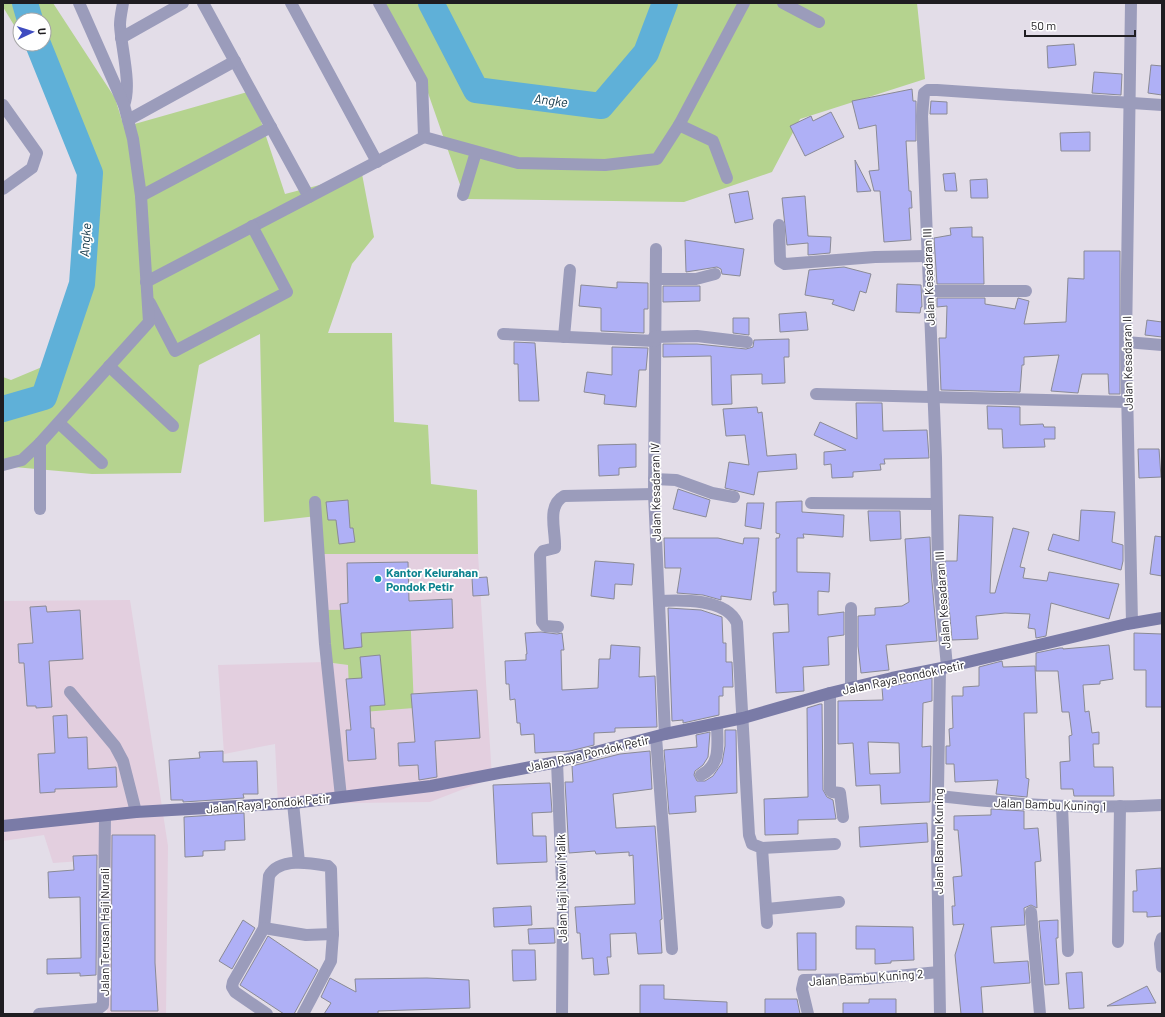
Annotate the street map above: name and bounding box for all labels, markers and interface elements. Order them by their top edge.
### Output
north arrow [12,12,52,52]
scale bar [1025,12,1135,38]
text: 50 m [1031,18,1056,32]
text: U [36,27,49,35]
water label: Angke [533,90,569,110]
water label: Angke [76,222,94,258]
street label: Jalan Kesadaran III [919,228,937,326]
street label: Jalan Kesadaran II [1119,316,1135,410]
street label: Jalan Kesadaran IV [647,443,663,541]
street label: Jalan Kesadaran III [932,551,952,649]
place label: Kantor Kelurahan Pondok Petir [386,565,478,593]
marker: Kantor Kelurahan Pondok Petir [373,574,383,584]
street label: Jalan Raya Pondok Petir [841,657,966,697]
street label: Jalan Raya Pondok Petir [526,732,651,774]
street label: Jalan Bambu Kuning [931,788,945,894]
street label: Jalan Raya Pondok Petir [205,791,331,815]
street label: Jalan Bambu Kuning 1 [994,795,1106,813]
street label: Jalan Haji Nawi Malik [553,834,569,942]
street label: Jalan Terusan Haji Nurali [97,868,111,996]
street label: Jalan Bambu Kuning 2 [808,966,924,988]

